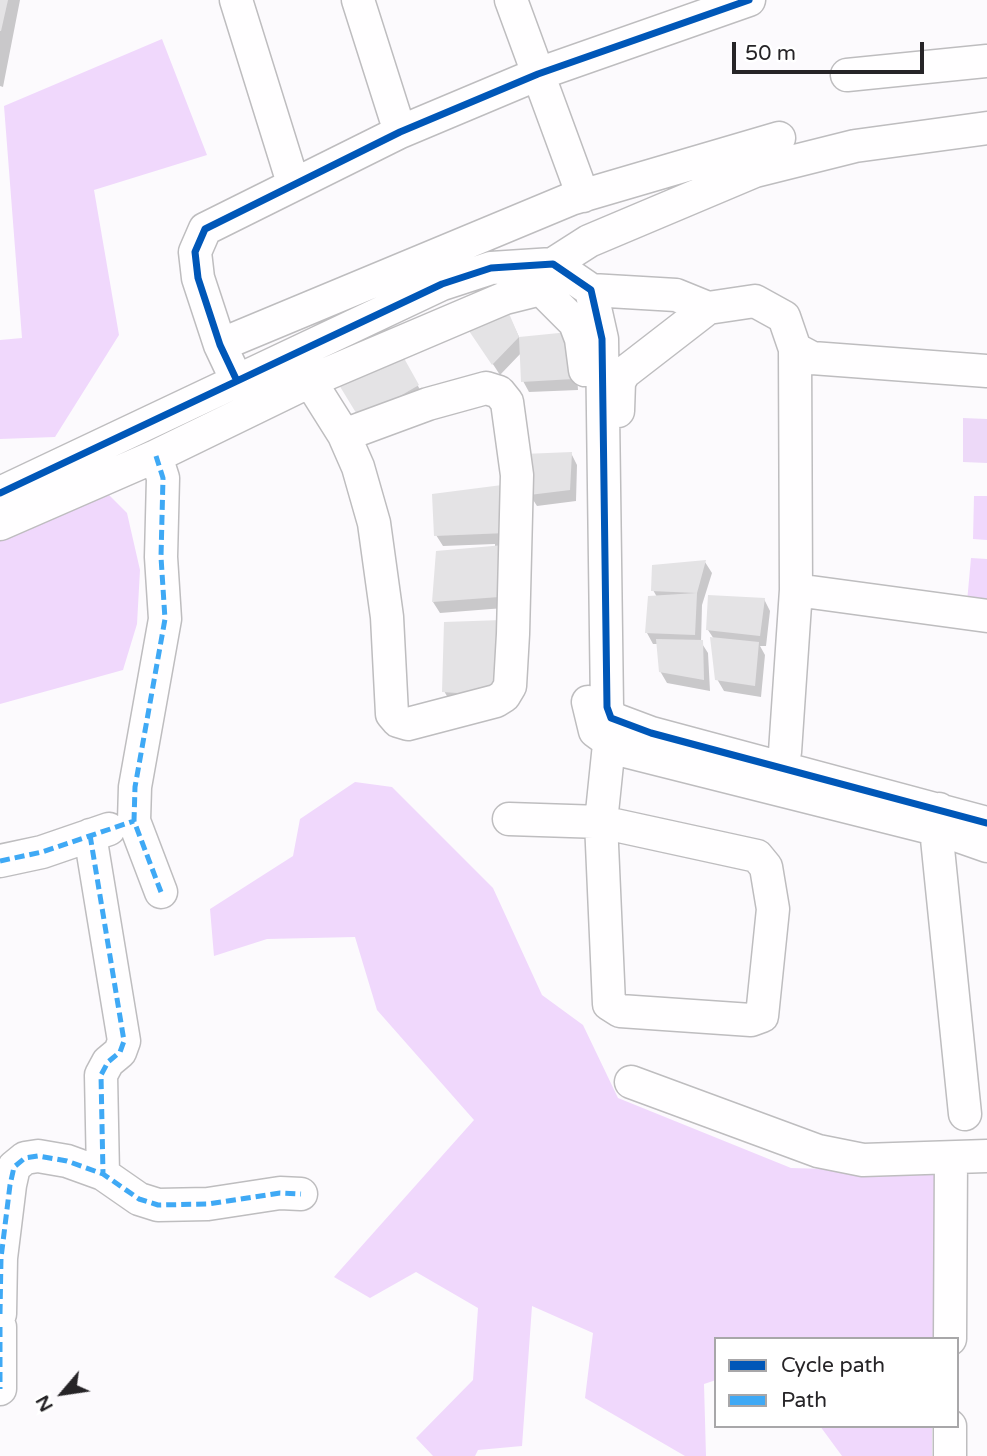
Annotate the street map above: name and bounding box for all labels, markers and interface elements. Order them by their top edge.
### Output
scale bar [735,28,928,72]
text: 50 m [745,41,796,66]
legend [714,1337,959,1428]
text: Cycle path [781,1353,885,1378]
north arrow [28,1358,98,1428]
text: Path [781,1388,827,1413]
text: N [31,1391,58,1415]

